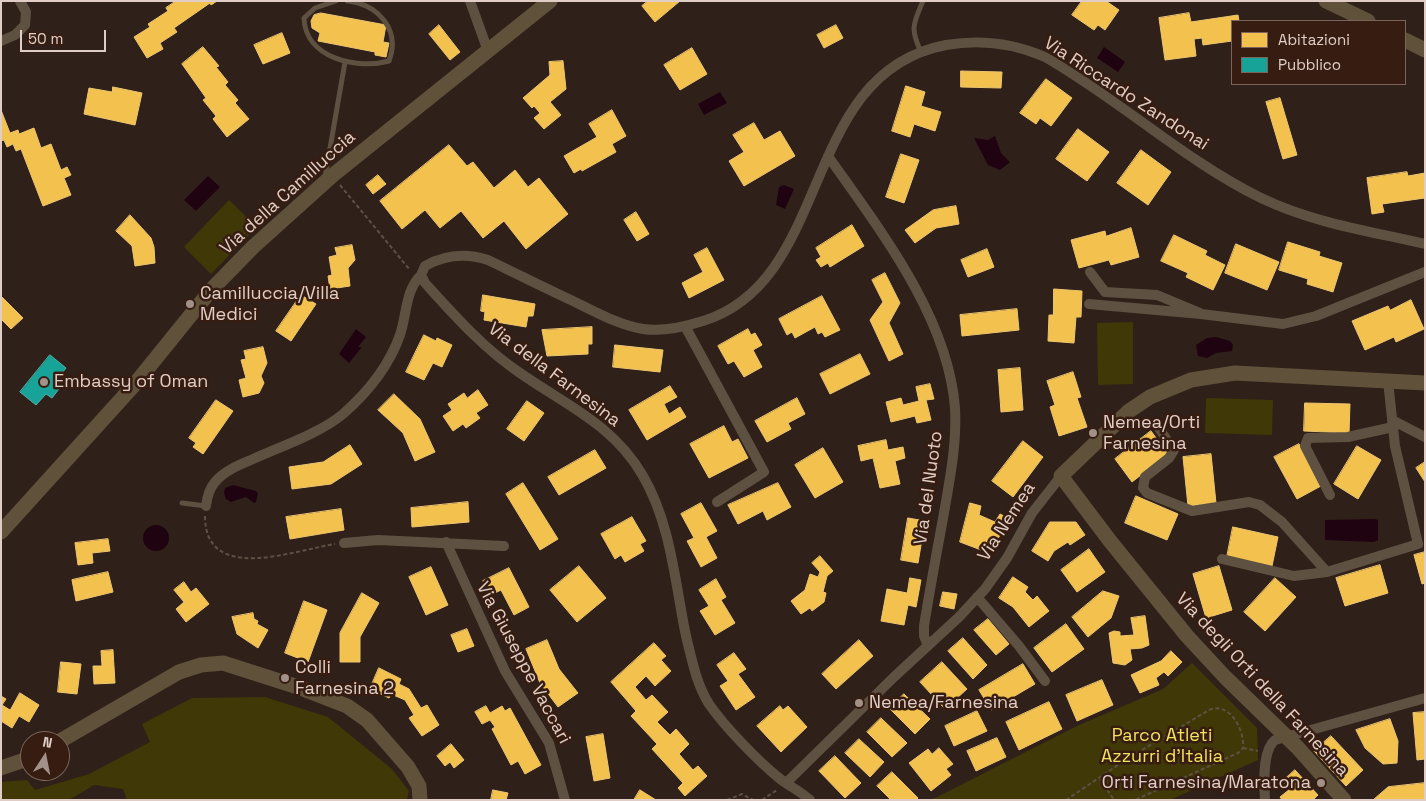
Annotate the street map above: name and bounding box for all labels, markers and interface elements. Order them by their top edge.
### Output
scale bar [22,20,109,52]
legend [1231,20,1406,85]
text: 50 m [28,29,63,48]
text: Abitazioni [1278,30,1350,49]
street label: Via Riccardo Zandonai [1039,33,1213,155]
text: Pubblico [1278,55,1341,74]
street label: Via della Camilluccia [216,127,360,259]
place label: Camilluccia/Villa Medici [200,283,339,326]
marker: Camilluccia/Villa Medici [184,298,196,310]
street label: Via della Farnesina [484,318,624,432]
place label: Embassy of Oman [54,371,208,393]
marker: Embassy of Oman [38,376,50,388]
place label: Nemea/Orti Farnesina [1103,412,1200,454]
marker: Nemea/Orti Farnesina [1087,427,1099,439]
street label: Via del Nuoto [910,430,948,546]
street label: Via Nemea [974,479,1040,565]
street label: Via Giuseppe Vaccari [471,578,575,748]
street label: Via degli Orti della Farnesina [1171,589,1353,781]
place label: Colli Farnesina 2 [295,657,394,700]
marker: Colli Farnesina 2 [279,672,291,684]
place label: Nemea/Farnesina [869,692,1018,714]
marker: Nemea/Farnesina [853,697,865,709]
park label: Parco Atleti Azzurri d'Italia [1101,725,1223,768]
north arrow [20,731,70,781]
text: N [41,733,54,752]
place label: Orti Farnesina/Maratona [1102,772,1311,794]
marker: Orti Farnesina/Maratona [1315,777,1327,789]

